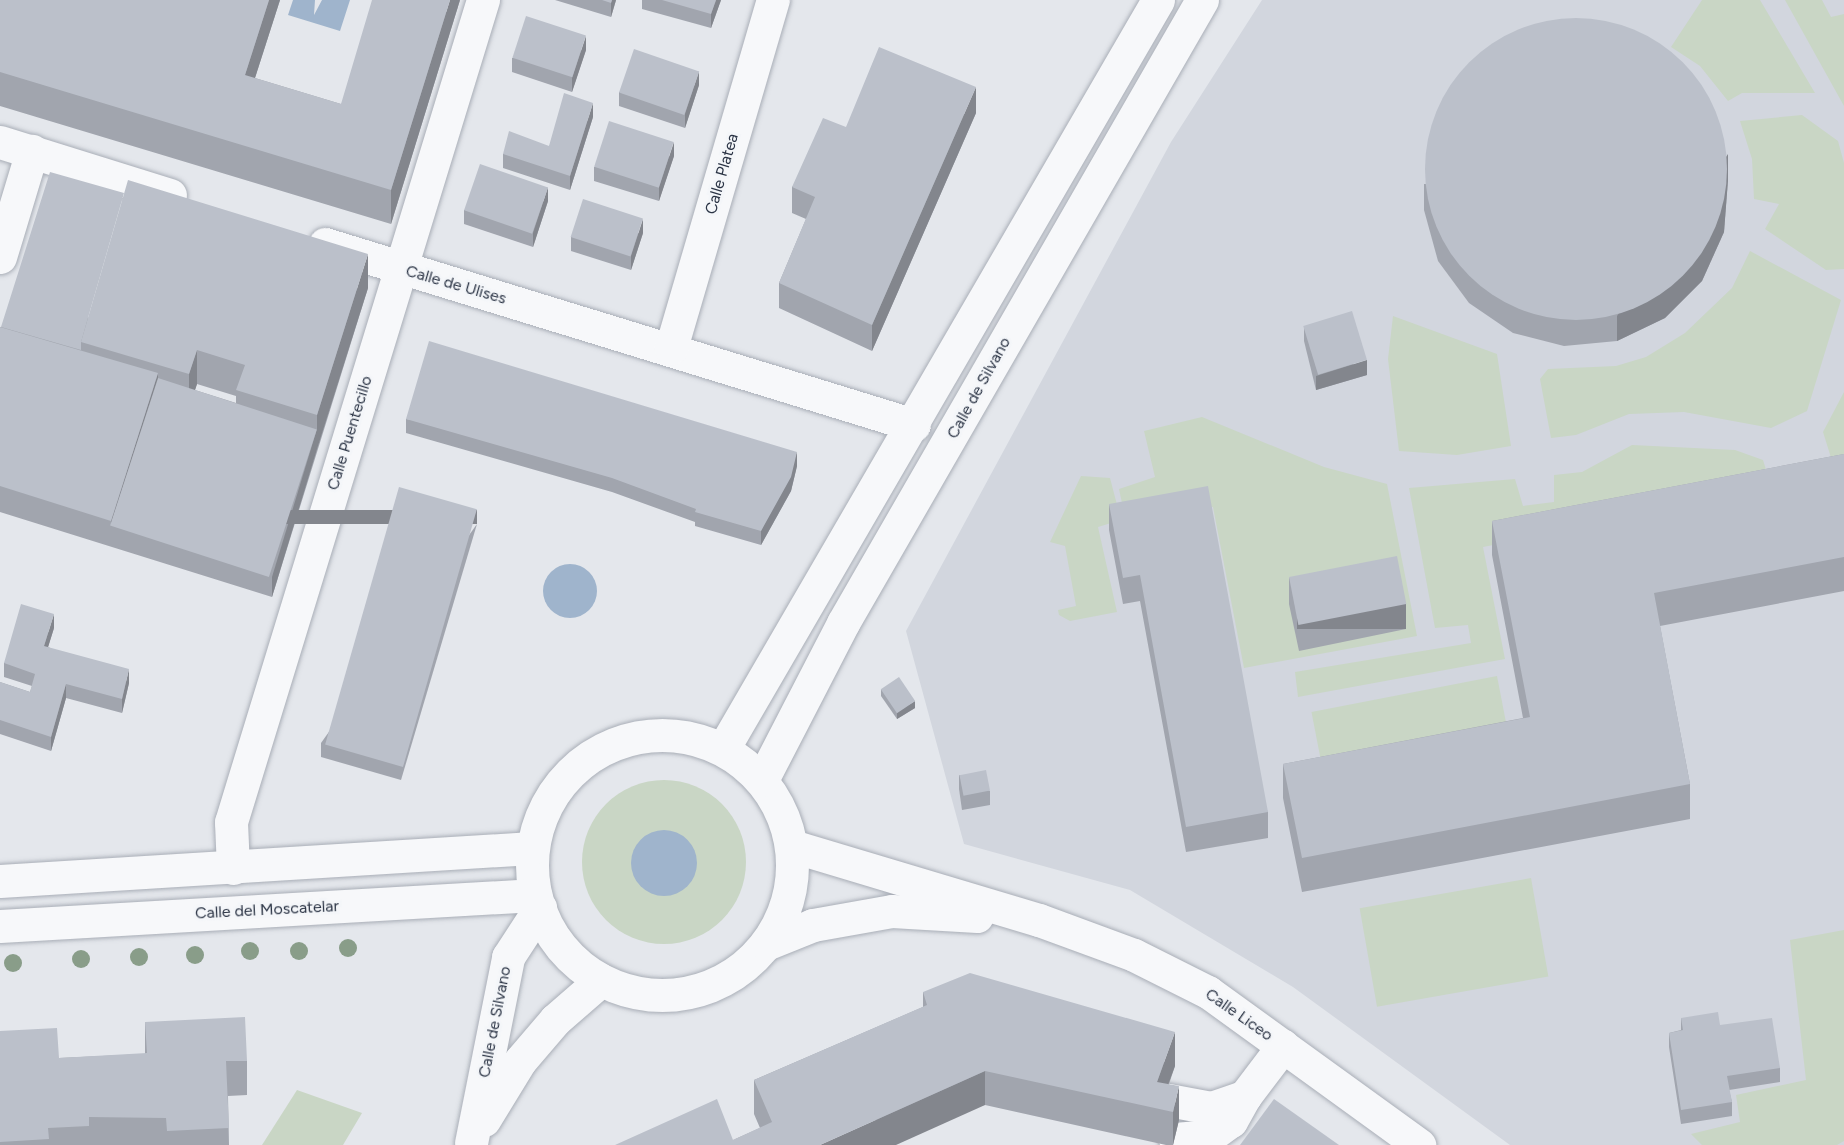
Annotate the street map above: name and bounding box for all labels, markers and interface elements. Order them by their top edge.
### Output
street label: Calle Platea [701,131,743,217]
street label: Calle de Ulises [404,261,508,309]
street label: Calle de Silvano [943,334,1015,442]
street label: Calle Puentecillo [323,373,377,493]
street label: Calle del Moscatelar [195,897,339,923]
street label: Calle de Silvano [475,965,515,1079]
street label: Calle Liceo [1201,985,1277,1045]

